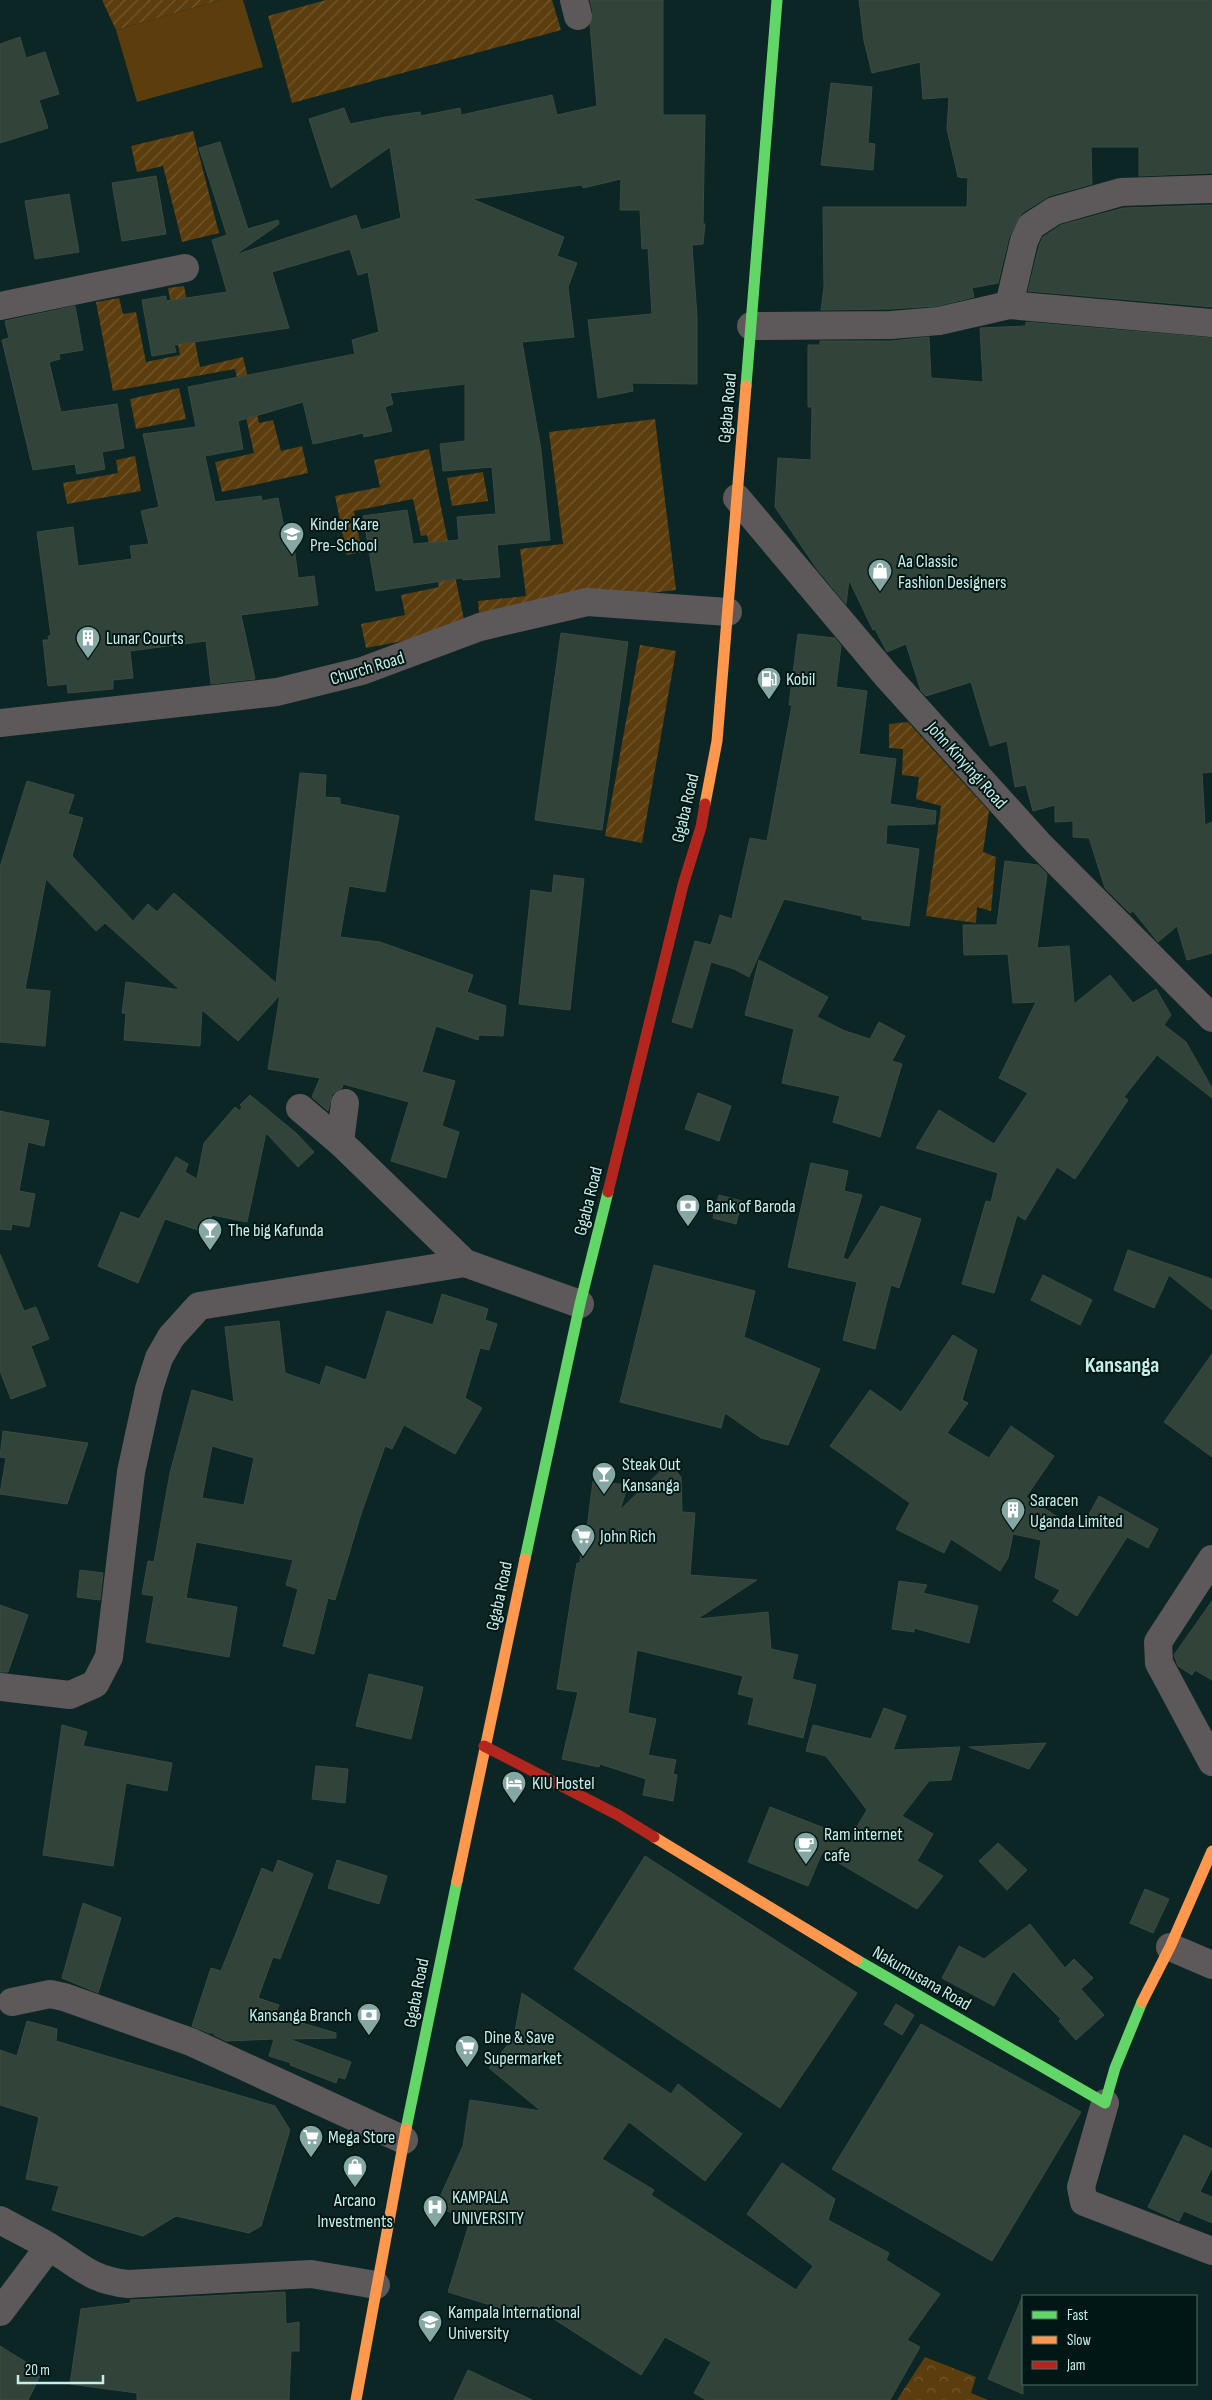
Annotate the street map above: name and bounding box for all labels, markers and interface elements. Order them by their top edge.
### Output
street label: Ggaba Road [714,372,741,444]
place label: Kinder Kare Pre-School [310,514,379,556]
school or university icon: Kinder Kare Pre-School [279,521,305,555]
place label: Aa Classic Fashion Designers [897,551,1006,593]
shop icon: Aa Classic Fashion Designers [867,558,893,592]
building icon: Lunar Courts [75,625,101,659]
place label: Lunar Courts [106,628,184,649]
street label: Church Road [327,647,407,690]
fuel station icon: Kobil [756,666,782,700]
place label: Kobil [786,669,815,690]
street label: John Kinyingi Road [921,717,1011,813]
street label: Ggaba Road [667,772,704,845]
street label: Ggaba Road [570,1165,607,1238]
bank icon: Bank of Baroda [675,1193,701,1227]
place label: Bank of Baroda [706,1196,796,1217]
bar icon: The big Kafunda [197,1217,223,1251]
place label: The big Kafunda [228,1220,324,1241]
district label: Kansanga [1085,1352,1159,1379]
place label: Steak Out Kansanga [622,1454,681,1496]
bar icon: Steak Out Kansanga [591,1461,617,1495]
place label: Saracen Uganda Limited [1030,1490,1123,1532]
building icon: Saracen Uganda Limited [1000,1497,1026,1531]
supermarket icon: John Rich [570,1523,596,1557]
place label: John Rich [599,1526,656,1547]
street label: Ggaba Road [482,1560,517,1633]
hotel icon: KIU Hostel [501,1770,527,1804]
place label: KIU Hostel [532,1773,594,1794]
place label: Ram internet cafe [824,1824,903,1866]
cafe icon: Ram internet cafe [793,1831,819,1865]
street label: Nakumusana Road [869,1942,975,2015]
street label: Ggaba Road [399,1957,433,2030]
bank icon: Kansanga Branch [356,2002,382,2036]
place label: Kansanga Branch [249,2005,352,2026]
place label: Dine & Save Supermarket [484,2027,563,2069]
supermarket icon: Dine & Save Supermarket [454,2034,480,2068]
supermarket icon: Mega Store [298,2124,324,2158]
place label: Mega Store [328,2127,395,2148]
shop icon: Arcano Investments [342,2154,368,2188]
place label: KAMPALA UNIVERSITY [452,2187,524,2229]
place label: Arcano Investments [317,2190,393,2232]
hospital icon: KAMPALA UNIVERSITY [422,2194,448,2228]
legend [1022,2295,1197,2385]
place label: Kampala International University [448,2302,580,2344]
text: Fast [1067,2306,1089,2325]
school or university icon: Kampala International University [417,2309,443,2343]
text: Slow [1067,2331,1091,2350]
scale bar [18,2352,102,2384]
text: Jam [1066,2356,1085,2375]
text: 20 m [25,2361,50,2380]

